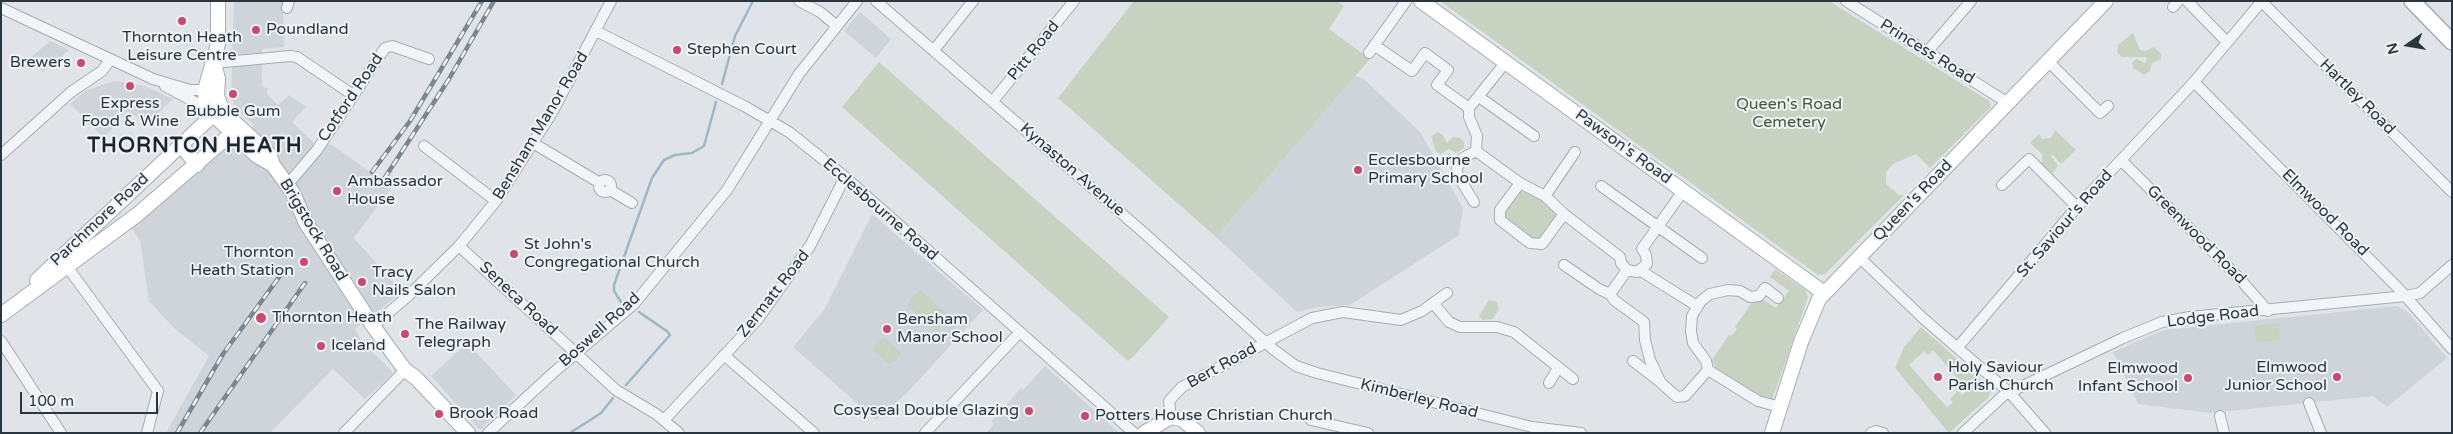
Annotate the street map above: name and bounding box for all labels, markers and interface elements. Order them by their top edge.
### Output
marker: Thornton Heath Leisure Centre [176,15,188,27]
street label: Princess Road [1876,15,1978,89]
street label: Pitt Road [1004,17,1064,85]
place label: Poundland [266,20,349,40]
north arrow [2383,20,2433,70]
marker: Poundland [250,24,262,36]
place label: Thornton Heath Leisure Centre [122,28,242,66]
place label: Stephen Court [687,40,797,60]
text: N [2383,41,2402,56]
marker: Stephen Court [671,44,683,56]
street label: Bensham Manor Road [489,48,593,204]
street label: Cotford Road [314,50,388,146]
place label: Brewers [10,53,71,73]
street label: Hartley Road [2315,55,2399,139]
marker: Brewers [75,57,87,69]
marker: Express Food & Wine [124,80,136,92]
marker: Bubble Gum [227,88,239,100]
place label: Express Food & Wine [81,94,179,132]
park label: Queen's Road Cemetery [1736,95,1842,133]
place label: Bubble Gum [186,102,280,122]
street label: Pawson's Road [1571,106,1675,188]
street label: Kynaston Avenue [1016,119,1128,221]
district label: THORNTON HEATH [86,133,304,159]
place label: Ecclesbourne Primary School [1368,151,1483,189]
street label: Ecclesbourne Road [818,155,942,265]
street label: Queen's Road [1869,156,1957,246]
marker: Ecclesbourne Primary School [1352,164,1364,176]
street label: Elmwood Road [2277,165,2373,261]
street label: St. Saviour's Road [2013,166,2117,282]
street label: Parchmore Road [47,170,153,270]
place label: Ambassador House [347,172,443,210]
street label: Brigstock Road [275,175,351,285]
street label: Greenwood Road [2142,181,2250,289]
marker: Ambassador House [331,185,343,197]
place label: St John's Congregational Church [524,235,700,273]
place label: Thornton Heath Station [190,243,294,281]
street label: Zermatt Road [734,247,814,341]
marker: St John's Congregational Church [508,248,520,260]
marker: Thornton Heath Station [298,256,310,268]
street label: Seneca Road [475,258,561,340]
place label: Tracy Nails Salon [372,263,456,301]
marker: Tracy Nails Salon [356,276,368,288]
street label: Boswell Road [556,289,644,371]
street label: Lodge Road [2166,302,2260,332]
place label: Thornton Heath [272,308,392,328]
place label: Bensham Manor School [897,310,1003,348]
marker: Thornton Heath [254,311,268,325]
place label: The Railway Telegraph [415,315,506,353]
marker: Bensham Manor School [881,323,893,335]
marker: The Railway Telegraph [399,328,411,340]
place label: Iceland [331,336,386,356]
street label: Bert Road [1184,339,1260,393]
marker: Iceland [315,340,327,352]
place label: Holy Saviour Parish Church [1948,358,2054,396]
place label: Elmwood Junior School [2224,358,2327,396]
place label: Elmwood Infant School [2078,359,2178,397]
marker: Holy Saviour Parish Church [1932,371,1944,383]
marker: Elmwood Junior School [2331,371,2343,383]
marker: Elmwood Infant School [2182,372,2194,384]
street label: Kimberley Road [1358,375,1480,423]
scale bar [22,382,160,414]
text: 100 m [28,392,74,410]
place label: Cosyseal Double Glazing [833,401,1019,421]
place label: Brook Road [449,404,538,424]
marker: Cosyseal Double Glazing [1023,405,1035,417]
place label: Potters House Christian Church [1095,406,1333,426]
marker: Brook Road [433,408,445,420]
marker: Potters House Christian Church [1079,410,1091,422]

